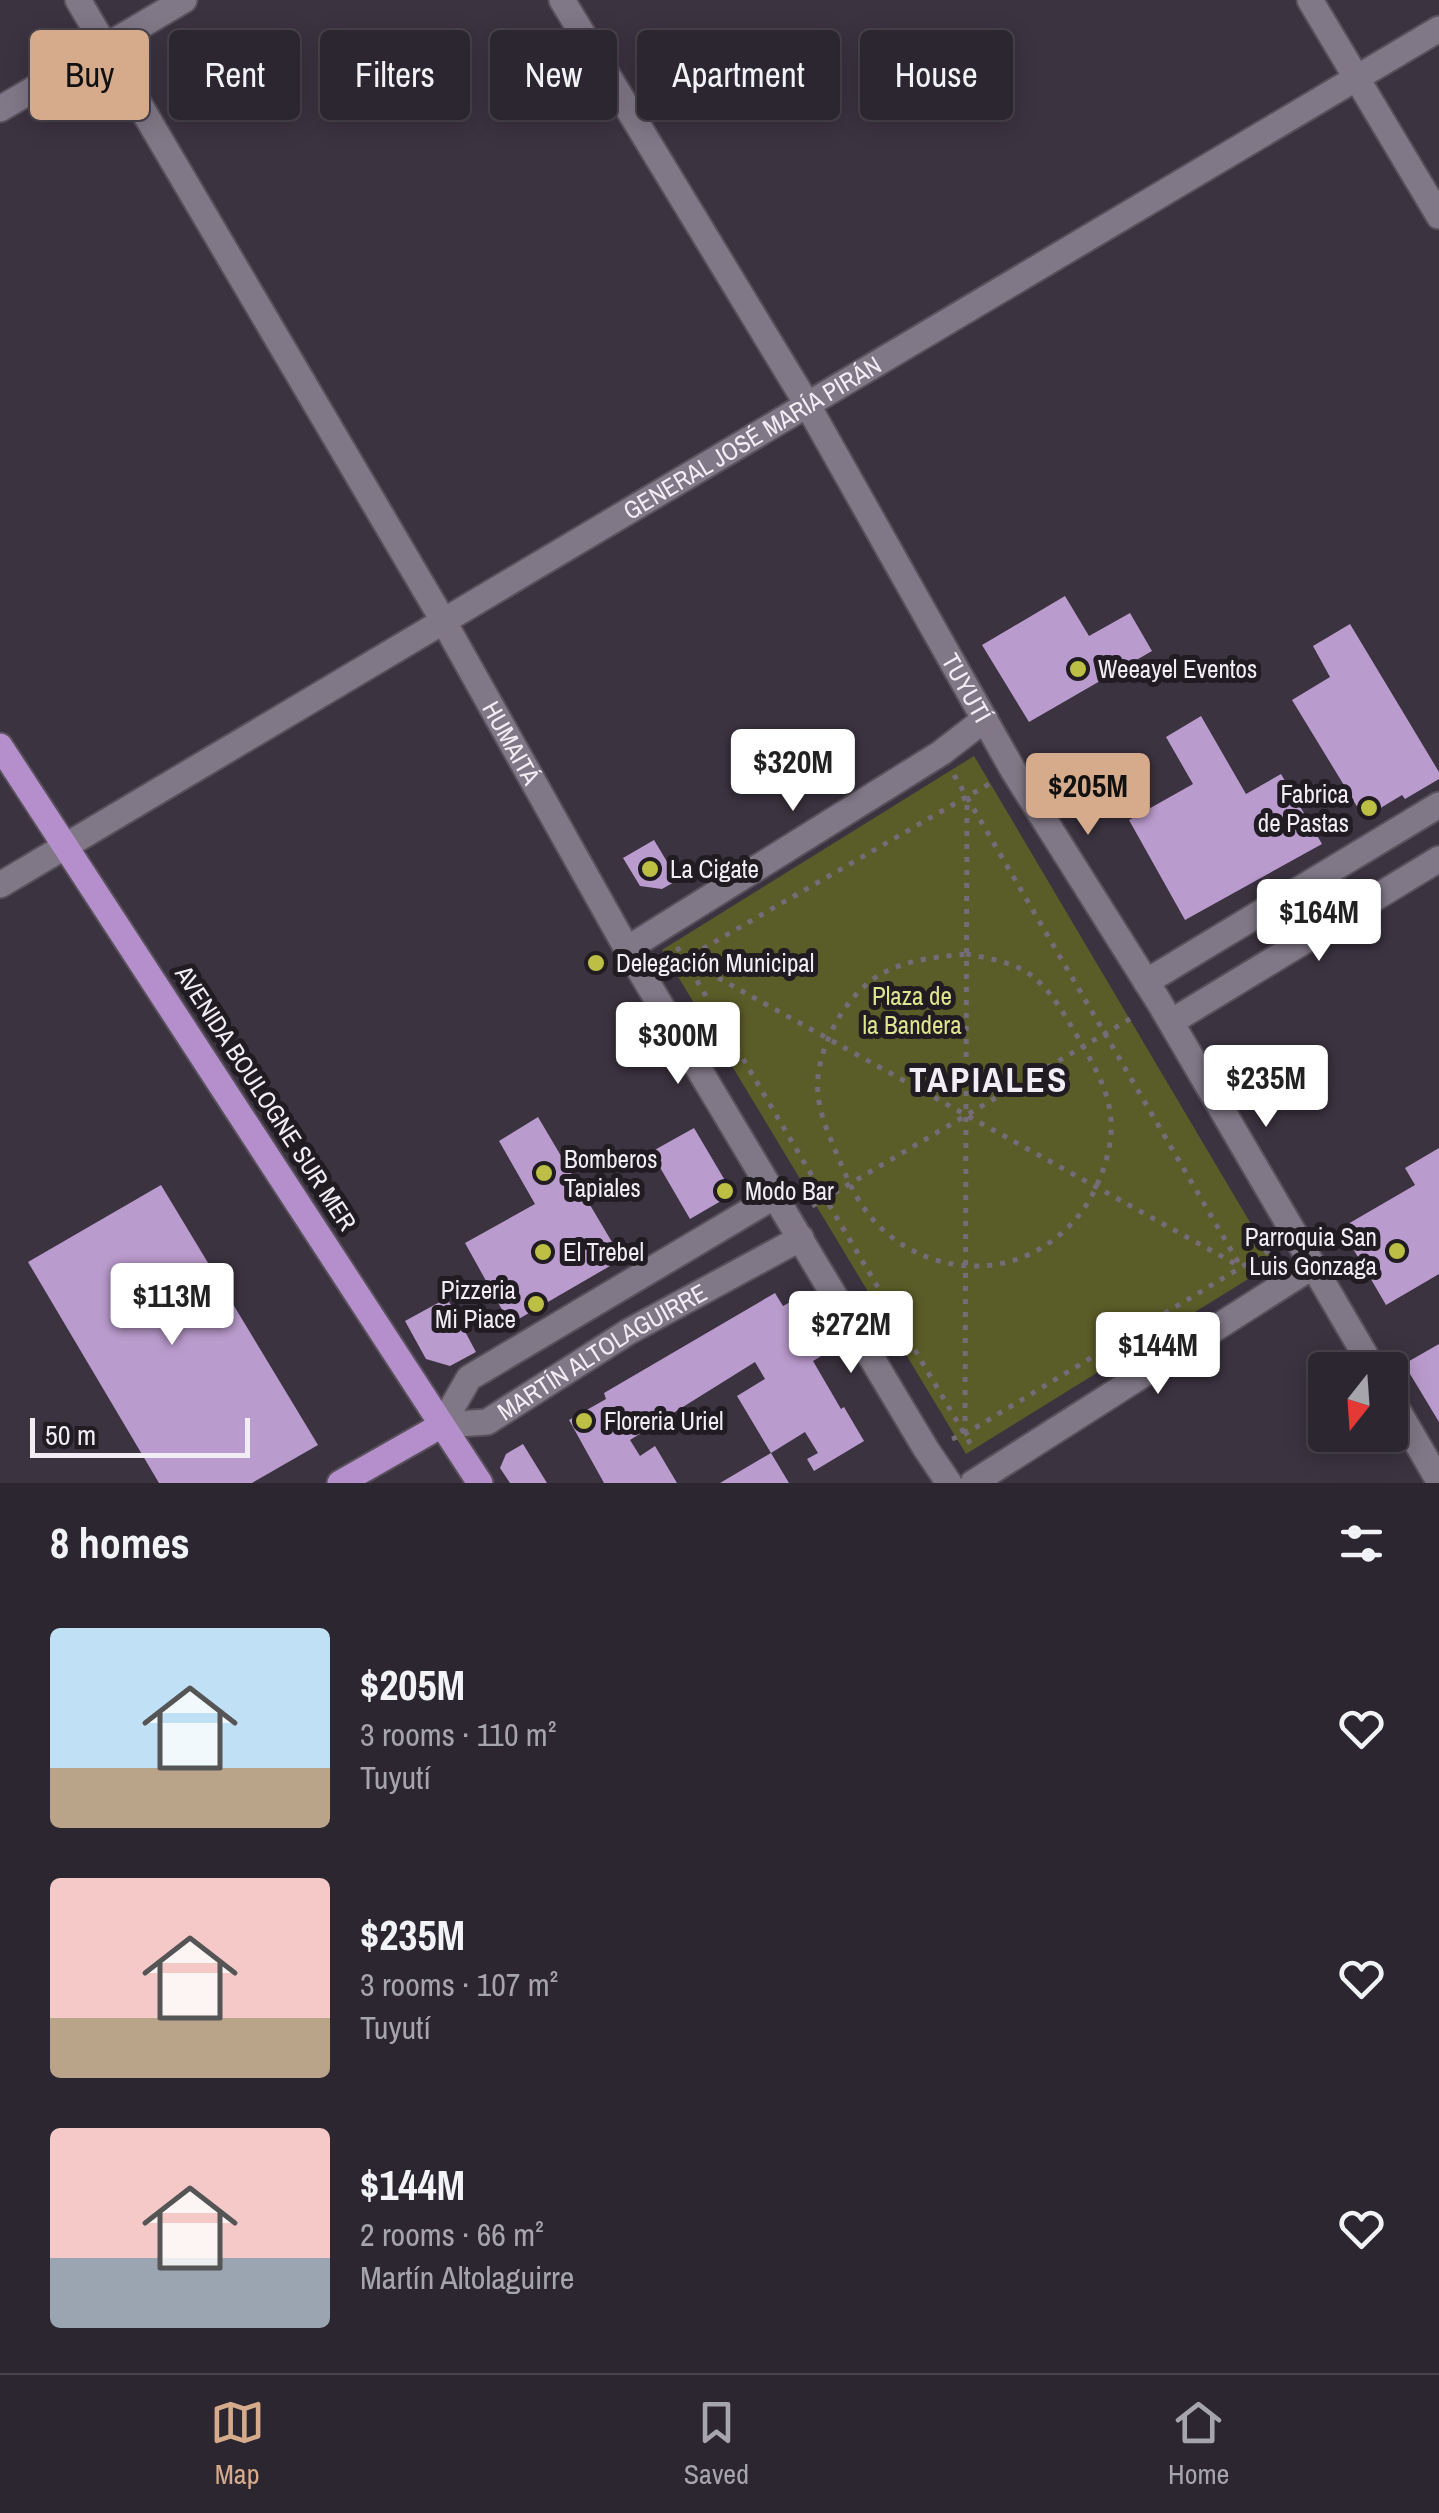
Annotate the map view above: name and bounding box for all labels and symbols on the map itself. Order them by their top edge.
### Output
street label: GENERAL JOSÉ MARÍA PIRÁN [617,348,887,528]
street label: TUYUTÍ [934,647,1000,729]
place label: Weeayel Eventos [1098,652,1257,686]
marker: Weeayel Eventos [1067,658,1089,680]
street label: HUMAITÁ [475,695,549,791]
pin: $320M [723,729,863,814]
pin: $205M [1018,753,1158,838]
place label: Fabrica de Pastas [1258,777,1350,840]
marker: Fabrica de Pastas [1358,797,1380,819]
place label: La Cigate [670,852,759,886]
marker: La Cigate [639,858,661,880]
pin: $164M [1249,879,1389,964]
place label: Delegación Municipal [616,946,814,980]
marker: Delegación Municipal [585,952,607,974]
street label: AVENIDA BOULOGNE SUR MER [167,958,365,1237]
park label: Plaza de la Bandera [862,979,962,1042]
pin: $300M [608,1002,748,1087]
pin: $235M [1196,1045,1336,1130]
district label: TAPIALES [909,1056,1069,1103]
place label: Bomberos Tapiales [564,1142,657,1205]
marker: Bomberos Tapiales [533,1162,555,1184]
place label: Modo Bar [745,1174,834,1208]
marker: Modo Bar [714,1180,736,1202]
place label: Parroquia San Luis Gonzaga [1245,1220,1378,1283]
place label: El Trebel [563,1235,644,1269]
marker: Parroquia San Luis Gonzaga [1386,1240,1408,1262]
marker: El Trebel [532,1241,554,1263]
pin: $113M [102,1263,242,1348]
place label: Pizzeria Mi Piace [435,1273,517,1336]
street label: MARTÍN ALTOLAGUIRRE [491,1275,713,1428]
pin: $272M [781,1291,921,1376]
marker: Pizzeria Mi Piace [525,1293,547,1315]
pin: $144M [1088,1312,1228,1397]
north arrow [1308,1352,1408,1452]
place label: Floreria Uriel [604,1404,724,1438]
marker: Floreria Uriel [573,1410,595,1432]
scale bar [30,1413,250,1458]

